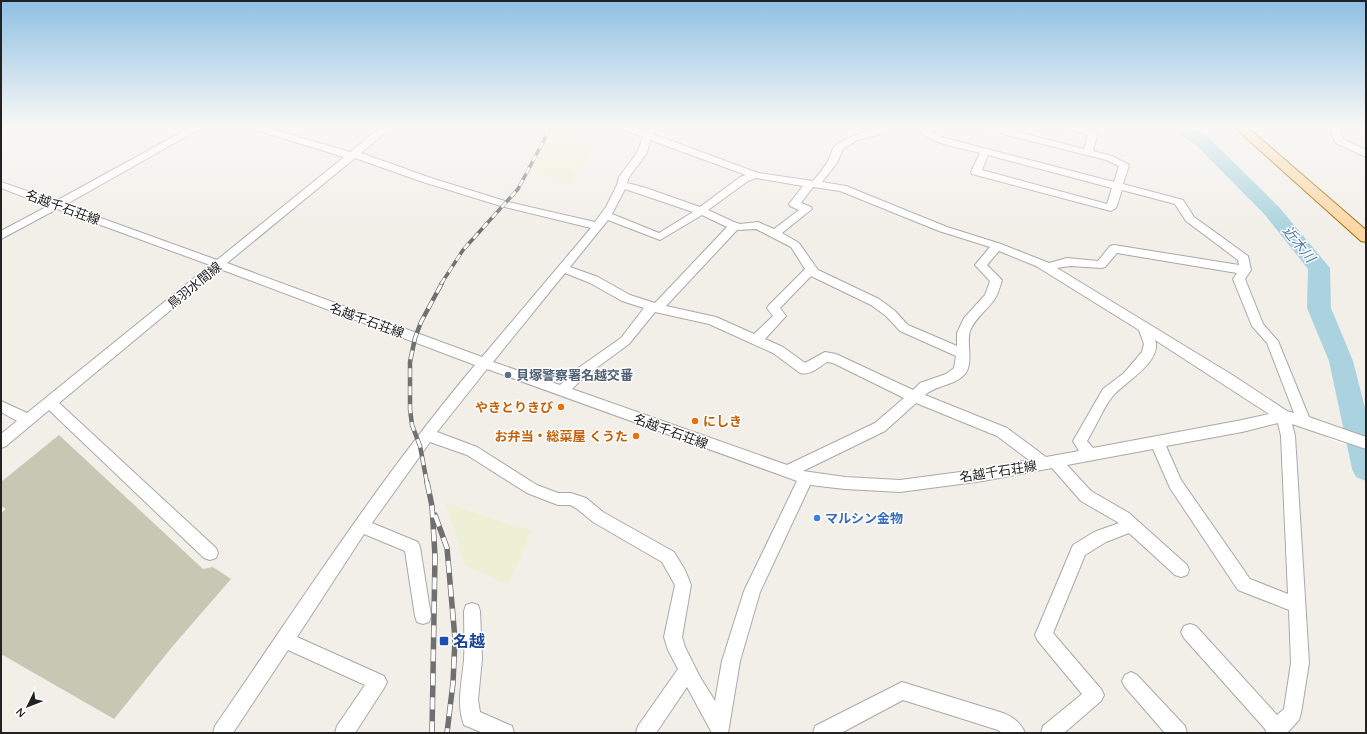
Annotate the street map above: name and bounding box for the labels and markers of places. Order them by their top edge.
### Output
place label: 貝塚警察署名越交番 [516,367,633,383]
marker: 貝塚警察署名越交番 [503,370,513,380]
place label: やきとりきび [475,399,553,415]
marker: やきとりきび [556,402,566,412]
place label: にしき [703,413,742,429]
marker: にしき [690,416,700,426]
place label: お弁当・総菜屋 くうた [495,428,628,444]
marker: お弁当・総菜屋 くうた [631,431,641,441]
place label: マルシン金物 [825,510,903,526]
marker: マルシン金物 [812,513,822,523]
place label: 名越 [453,631,485,651]
marker: 名越 [438,635,450,647]

